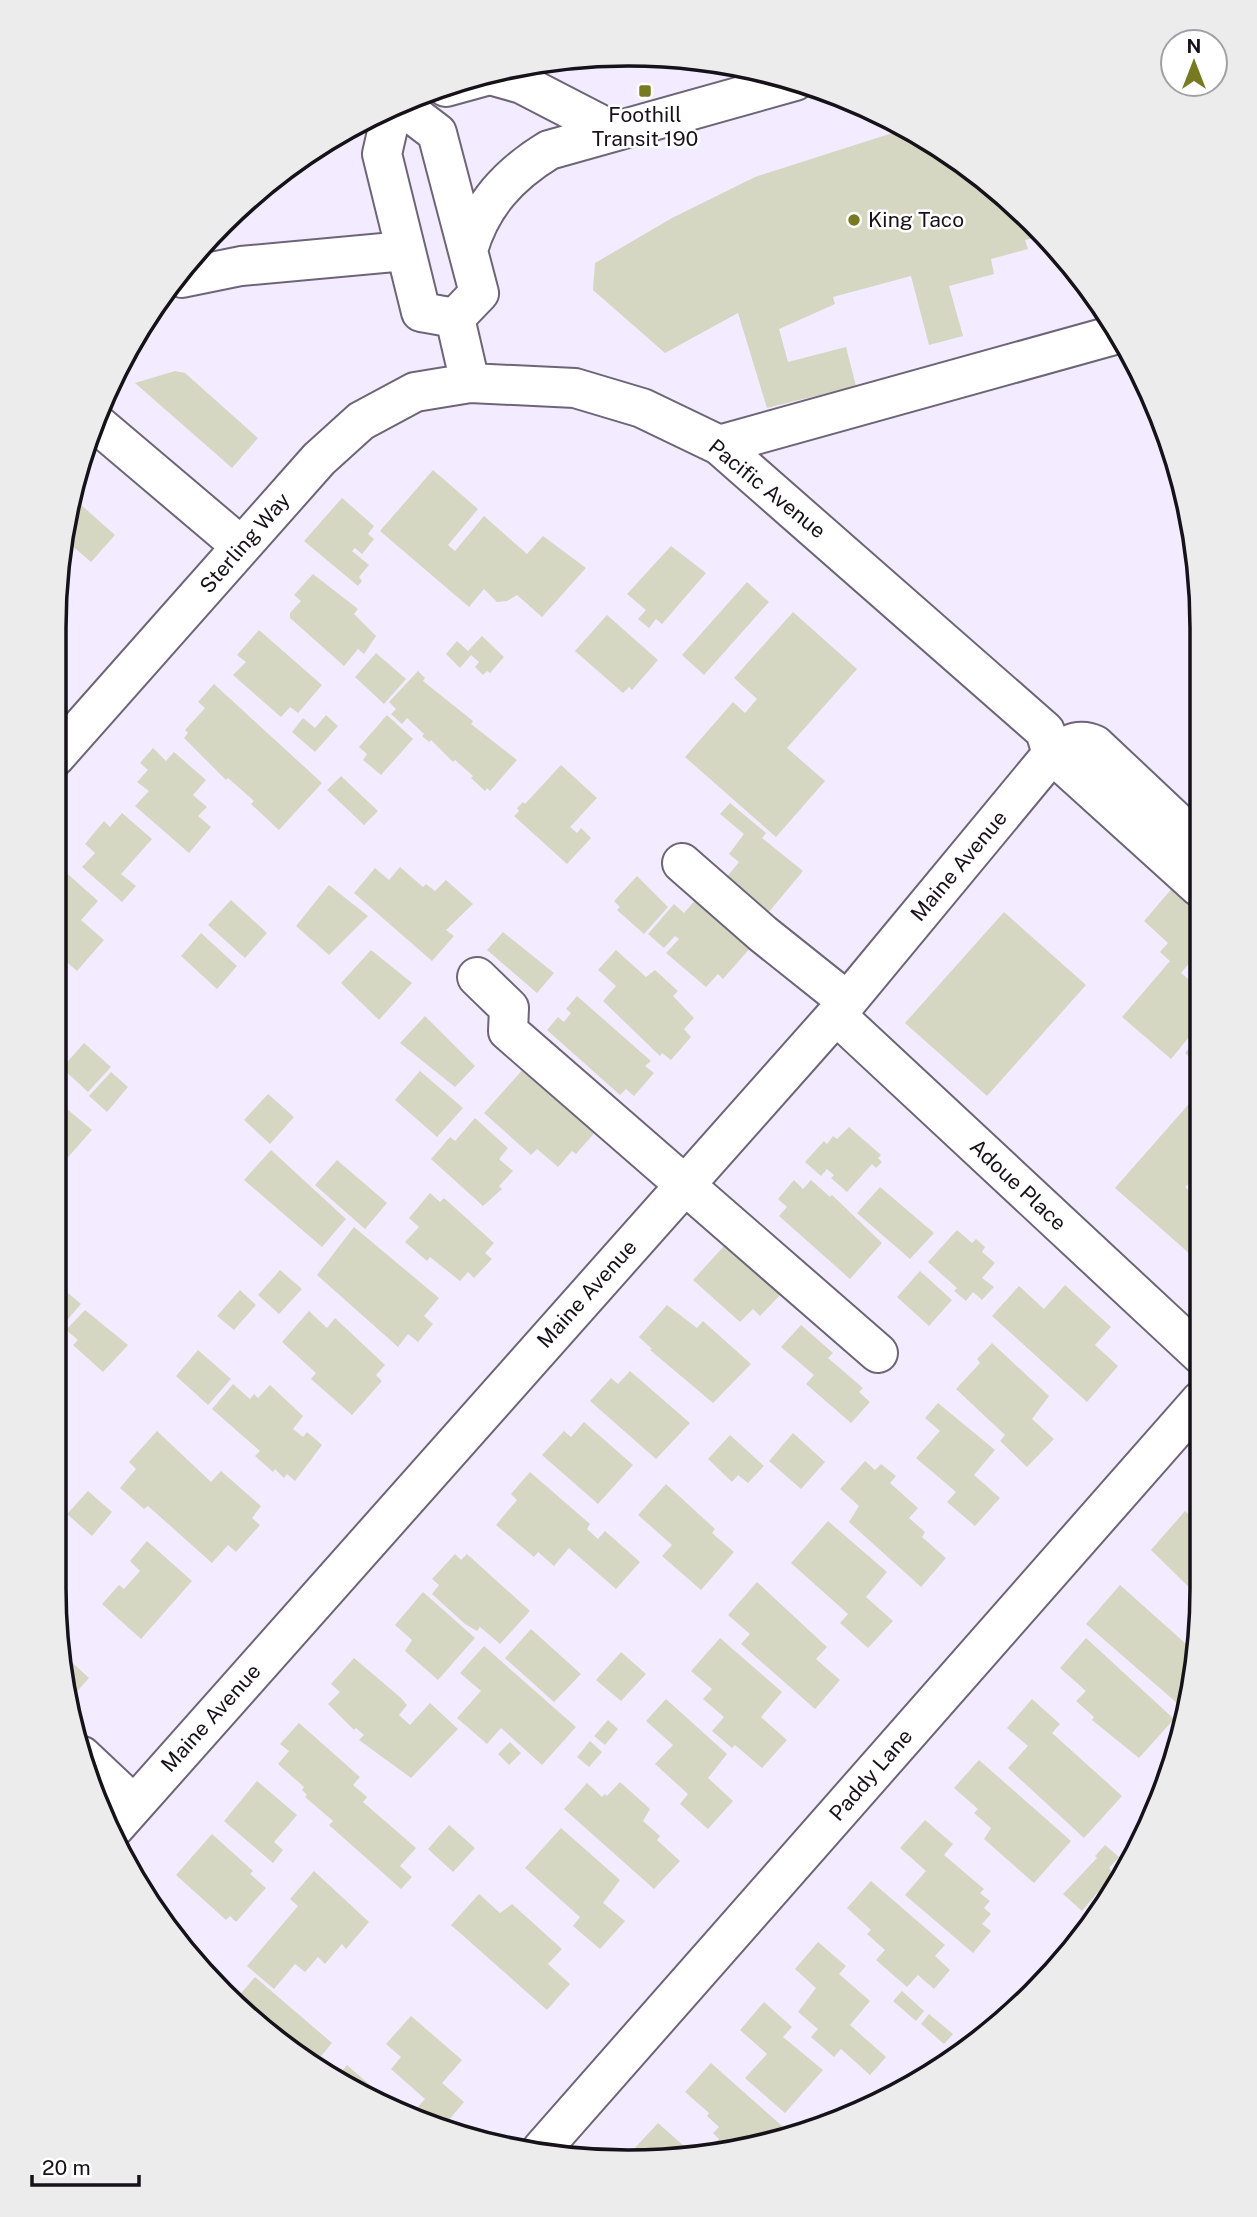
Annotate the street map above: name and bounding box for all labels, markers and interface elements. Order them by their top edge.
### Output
north arrow [1159,28,1229,98]
text: N [1187,35,1201,57]
marker: Foothill Transit 190 [637,83,653,99]
place label: Foothill Transit 190 [592,102,698,151]
place label: King Taco [868,207,964,232]
marker: King Taco [846,212,862,228]
street label: Pacific Avenue [704,434,831,543]
street label: Sterling Way [194,487,295,598]
street label: Maine Avenue [905,805,1012,926]
street label: Adoue Place [965,1134,1072,1236]
street label: Maine Avenue [532,1235,642,1353]
street label: Maine Avenue [156,1659,266,1777]
street label: Paddy Lane [824,1724,917,1826]
scale bar [32,2144,138,2188]
text: 20 m [42,2155,91,2180]

